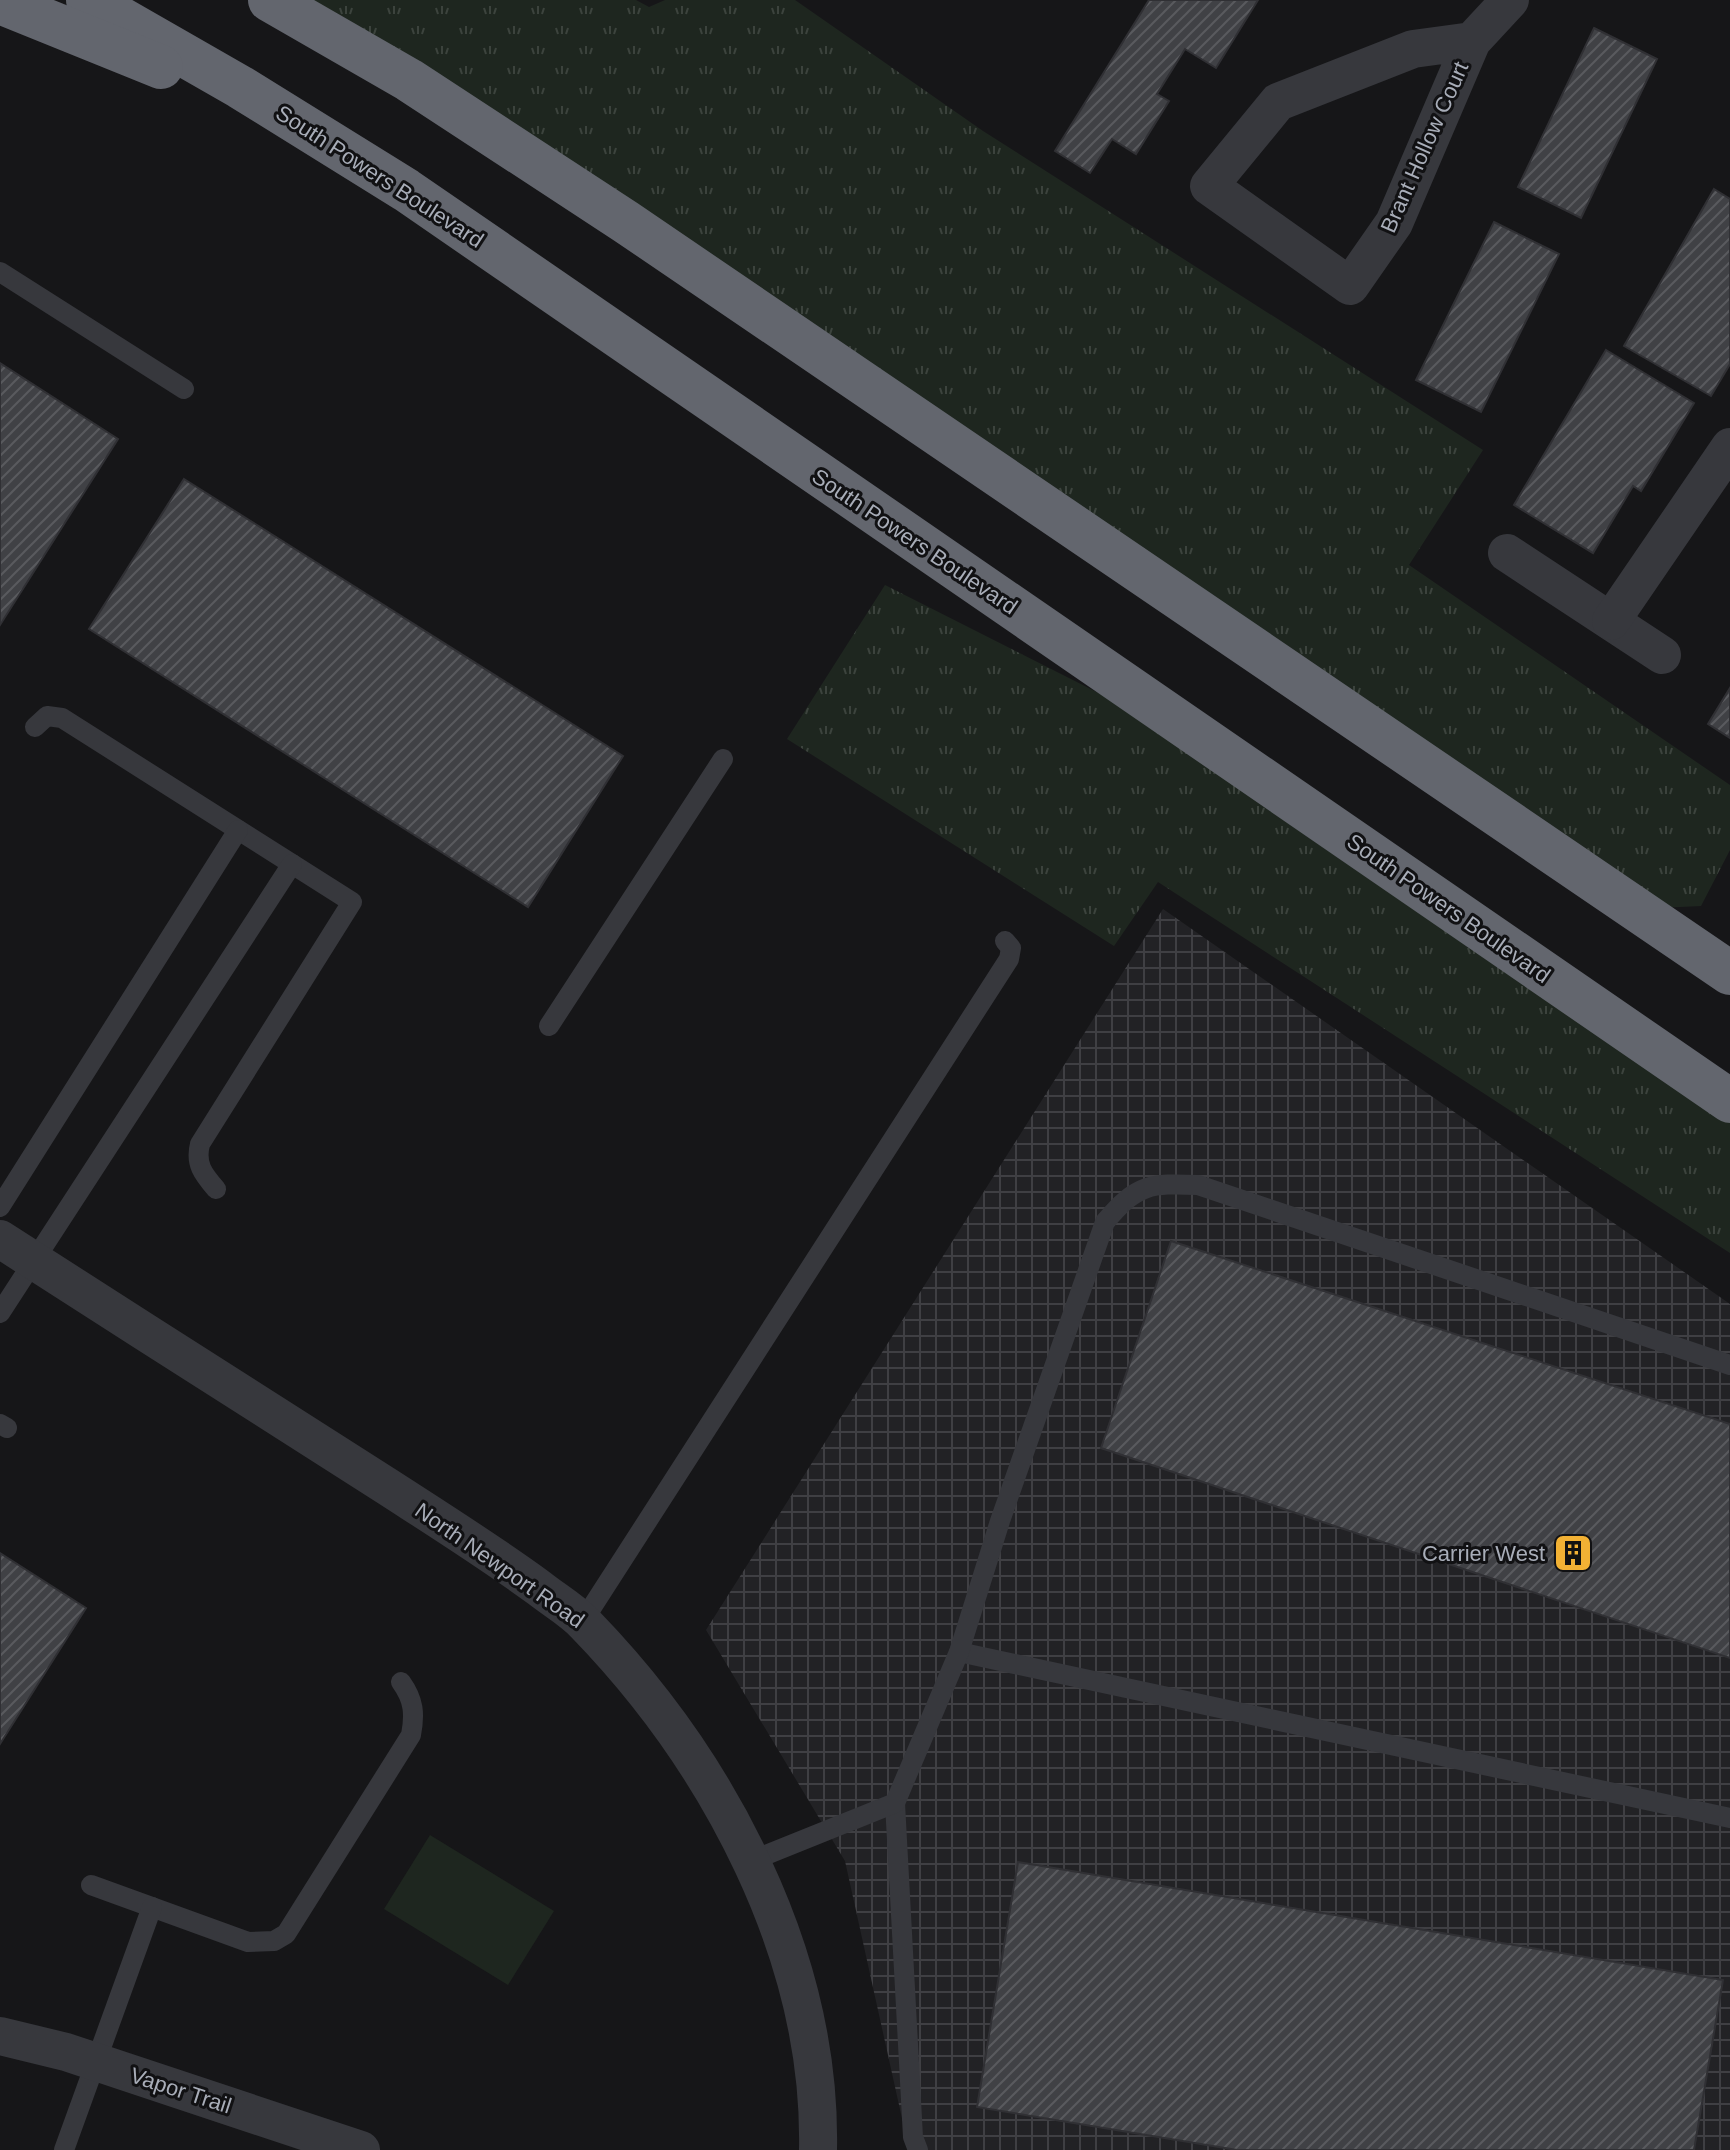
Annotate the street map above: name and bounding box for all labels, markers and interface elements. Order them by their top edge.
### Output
street label: Brant Hollow Court [1375,58,1473,237]
street label: South Powers Boulevard [271,100,488,253]
street label: South Powers Boulevard [807,463,1022,619]
street label: South Powers Boulevard [1342,829,1555,988]
street label: North Newport Road [410,1498,589,1633]
building icon: Carrier West [1552,1532,1594,1574]
place label: Carrier West [1422,1541,1545,1566]
street label: Vapor Trail [127,2062,235,2119]

